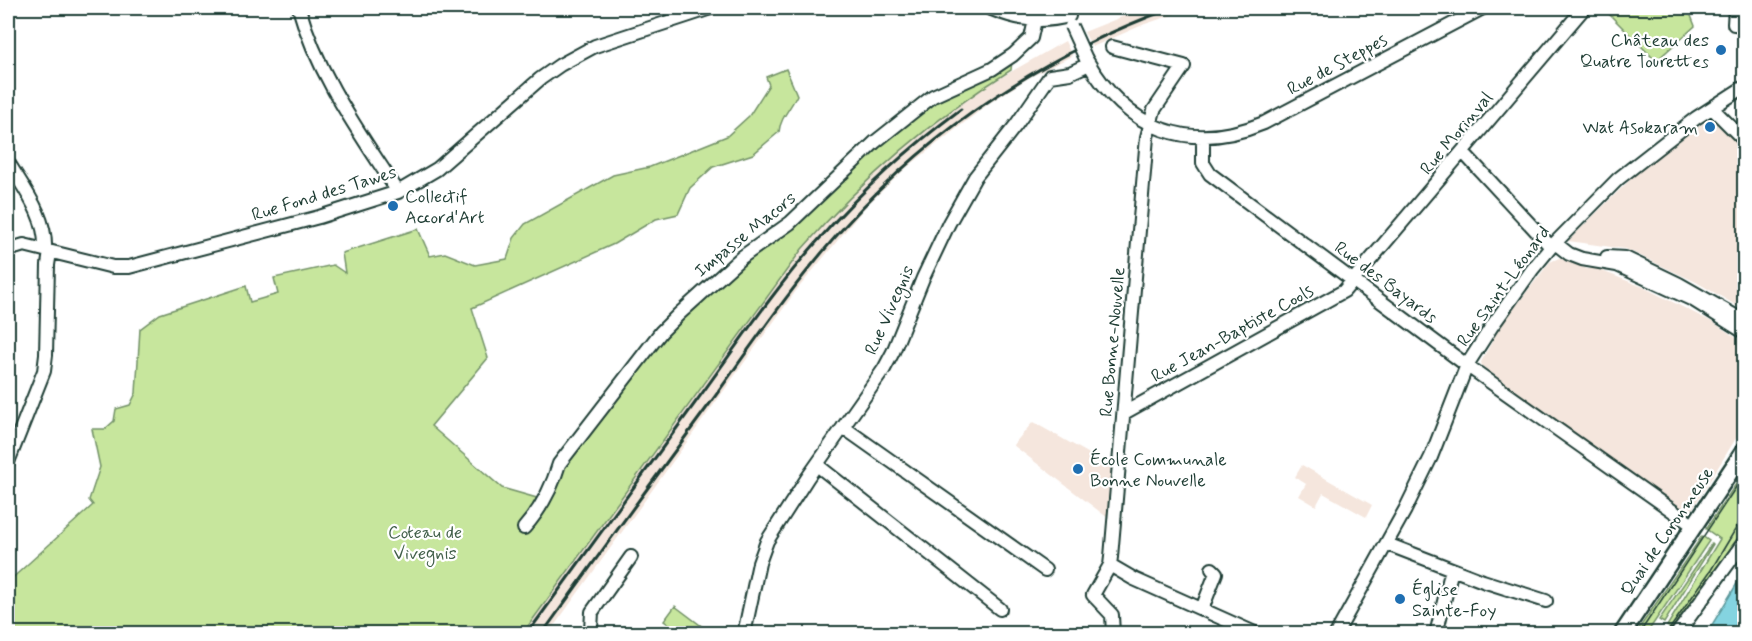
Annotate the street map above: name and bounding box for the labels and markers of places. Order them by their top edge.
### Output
place label: Château des Quatre Tourettes [1580,29,1709,74]
marker: Château des Quatre Tourettes [1714,43,1728,57]
place label: Wat Asokaram [1582,116,1698,140]
marker: Wat Asokaram [1703,120,1717,134]
place label: Collectif Accord'Art [405,185,485,230]
marker: Collectif Accord'Art [386,199,400,213]
place label: École Communale Bonne Nouvelle [1090,448,1227,493]
marker: École Communale Bonne Nouvelle [1071,462,1085,476]
place label: Église Sainte-Foy [1412,578,1496,623]
marker: Église Sainte-Foy [1393,592,1407,606]

